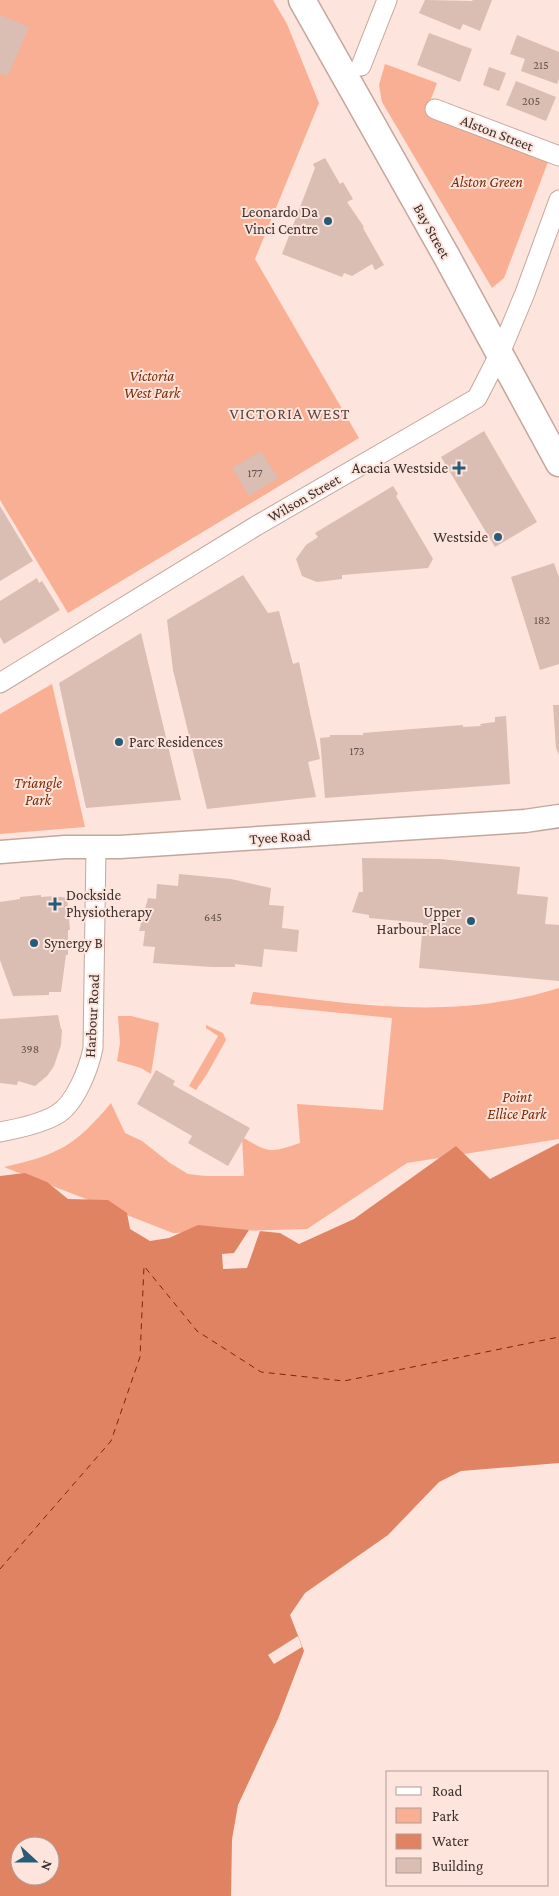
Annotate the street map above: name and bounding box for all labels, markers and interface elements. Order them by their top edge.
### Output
house number: 215 [533,58,549,72]
house number: 205 [522,94,540,108]
street label: Alston Street [458,112,537,155]
park label: Alston Green [450,174,523,190]
street label: Bay Street [410,201,454,262]
place label: Leonardo Da Vinci Centre [241,204,318,237]
marker: Leonardo Da Vinci Centre [322,215,334,227]
park label: Victoria West Park [124,368,182,401]
district label: VICTORIA WEST [230,405,350,422]
place label: Acacia Westside [352,460,448,476]
marker: Acacia Westside [452,461,466,475]
house number: 177 [247,466,263,480]
street label: Wilson Street [265,470,344,525]
place label: Westside [433,529,488,545]
marker: Westside [492,531,504,543]
house number: 182 [534,613,550,627]
place label: Parc Residences [129,734,223,750]
marker: Parc Residences [113,736,125,748]
house number: 173 [349,744,365,758]
park label: Triangle Park [14,775,62,808]
street label: Tyee Road [249,827,311,848]
place label: Dockside Physiotherapy [66,887,152,921]
marker: Dockside Physiotherapy [48,897,62,911]
place label: Upper Harbour Place [377,904,462,937]
house number: 645 [204,910,222,924]
marker: Upper Harbour Place [465,915,477,927]
place label: Synergy B [44,935,103,952]
marker: Synergy B [28,937,40,949]
street label: Harbour Road [82,974,102,1058]
house number: 398 [21,1042,39,1056]
park label: Point Ellice Park [487,1089,548,1122]
legend [386,1771,549,1886]
text: Road [432,1783,463,1799]
text: Park [432,1808,459,1824]
text: Water [432,1833,469,1849]
north arrow [10,1836,60,1886]
text: N [38,1858,56,1873]
text: Building [432,1858,483,1875]

